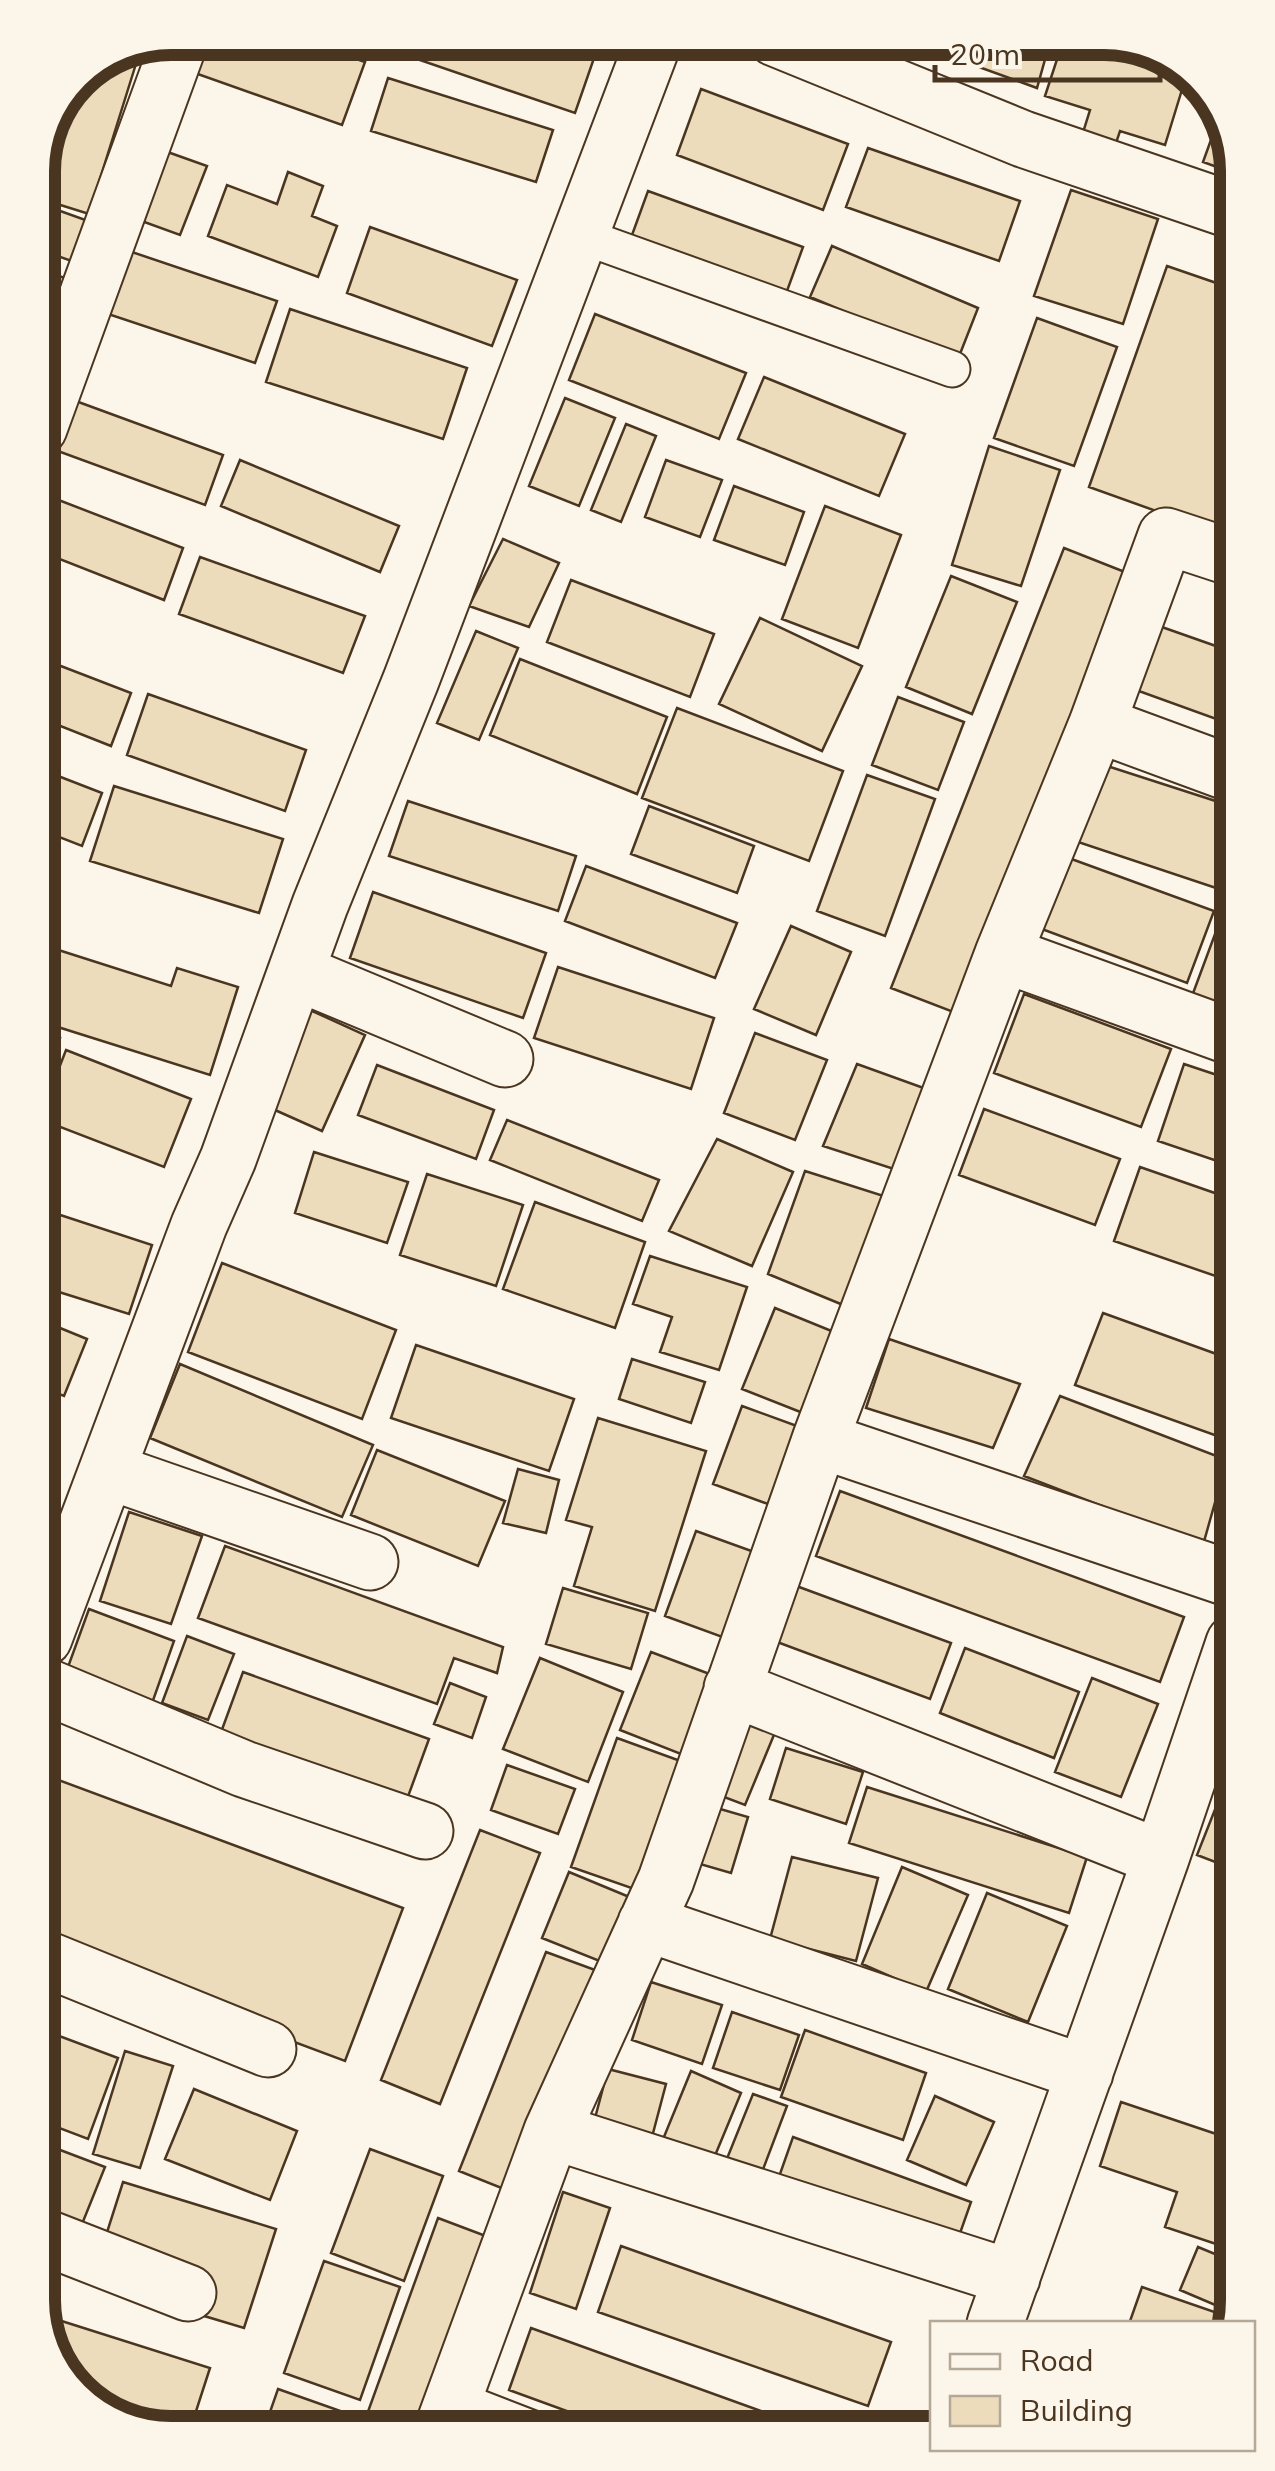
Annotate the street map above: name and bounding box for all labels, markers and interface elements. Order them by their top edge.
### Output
scale bar [935,20,1160,82]
text: 20 m [950,35,1020,73]
legend [930,2321,1255,2451]
text: Road [1020,2341,1094,2379]
text: Building [1020,2391,1133,2429]

